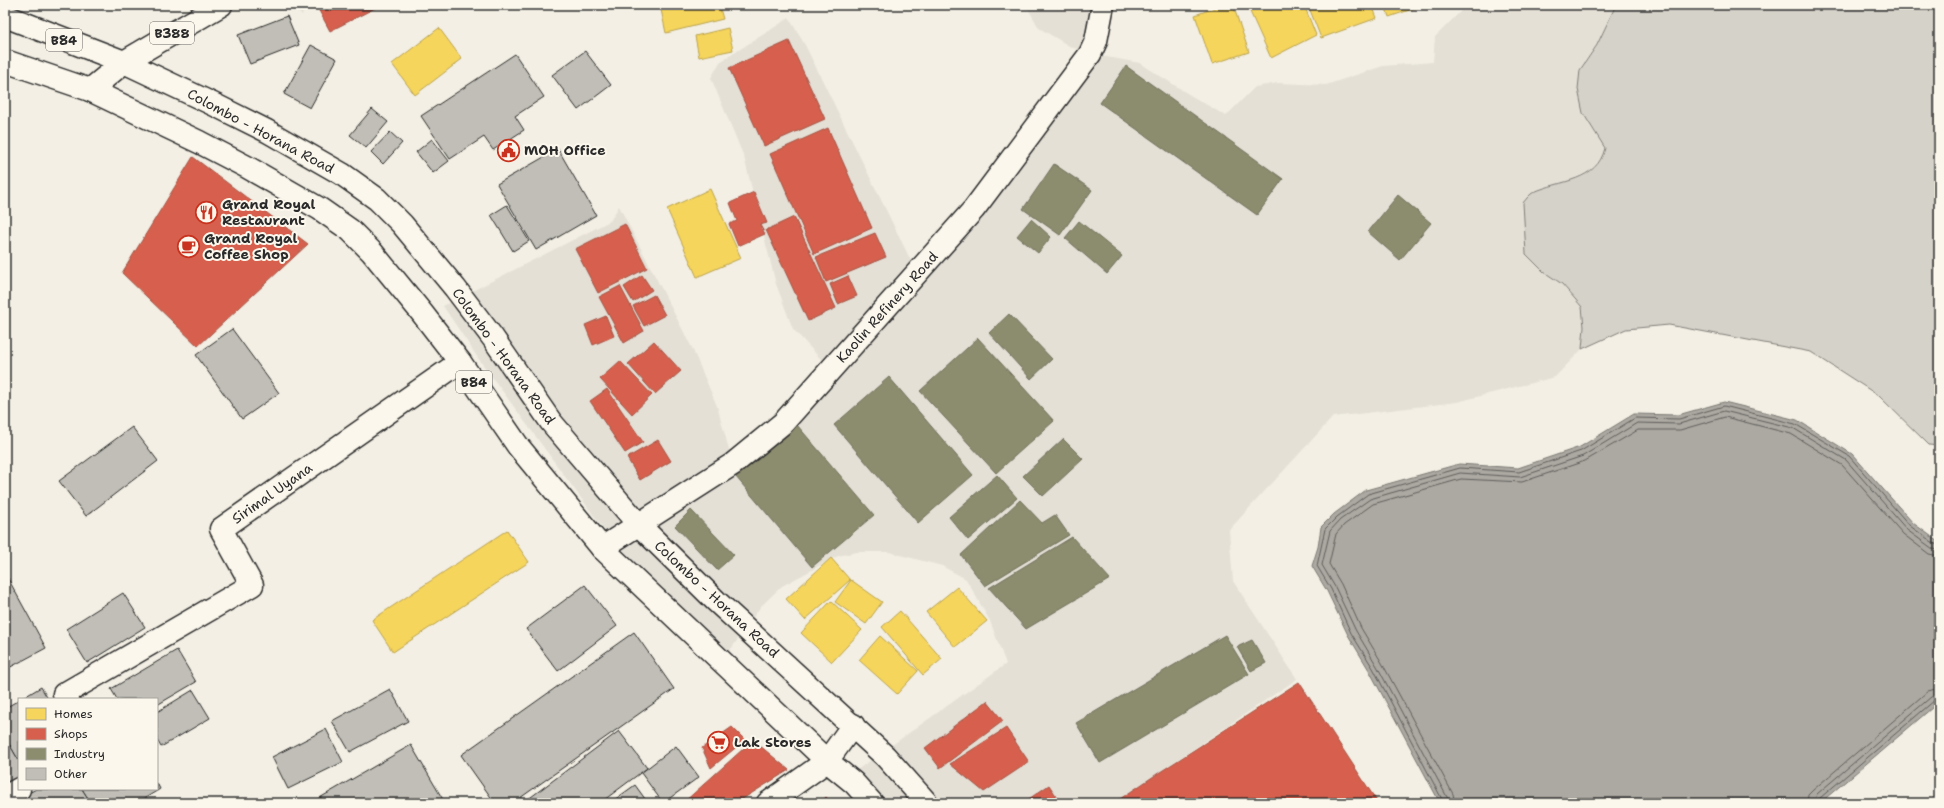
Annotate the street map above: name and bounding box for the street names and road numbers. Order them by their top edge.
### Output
road number: B388 [150,22,194,44]
road number: B84 [46,29,82,51]
street label: Colombo - Horana Road [184,84,338,178]
street label: Kaolin Refinery Road [832,248,942,366]
street label: Colombo - Horana Road [448,284,560,428]
road number: B84 [456,371,492,393]
street label: Sirimal Uyana [228,458,316,527]
street label: Colombo - Horana Road [651,536,783,662]

